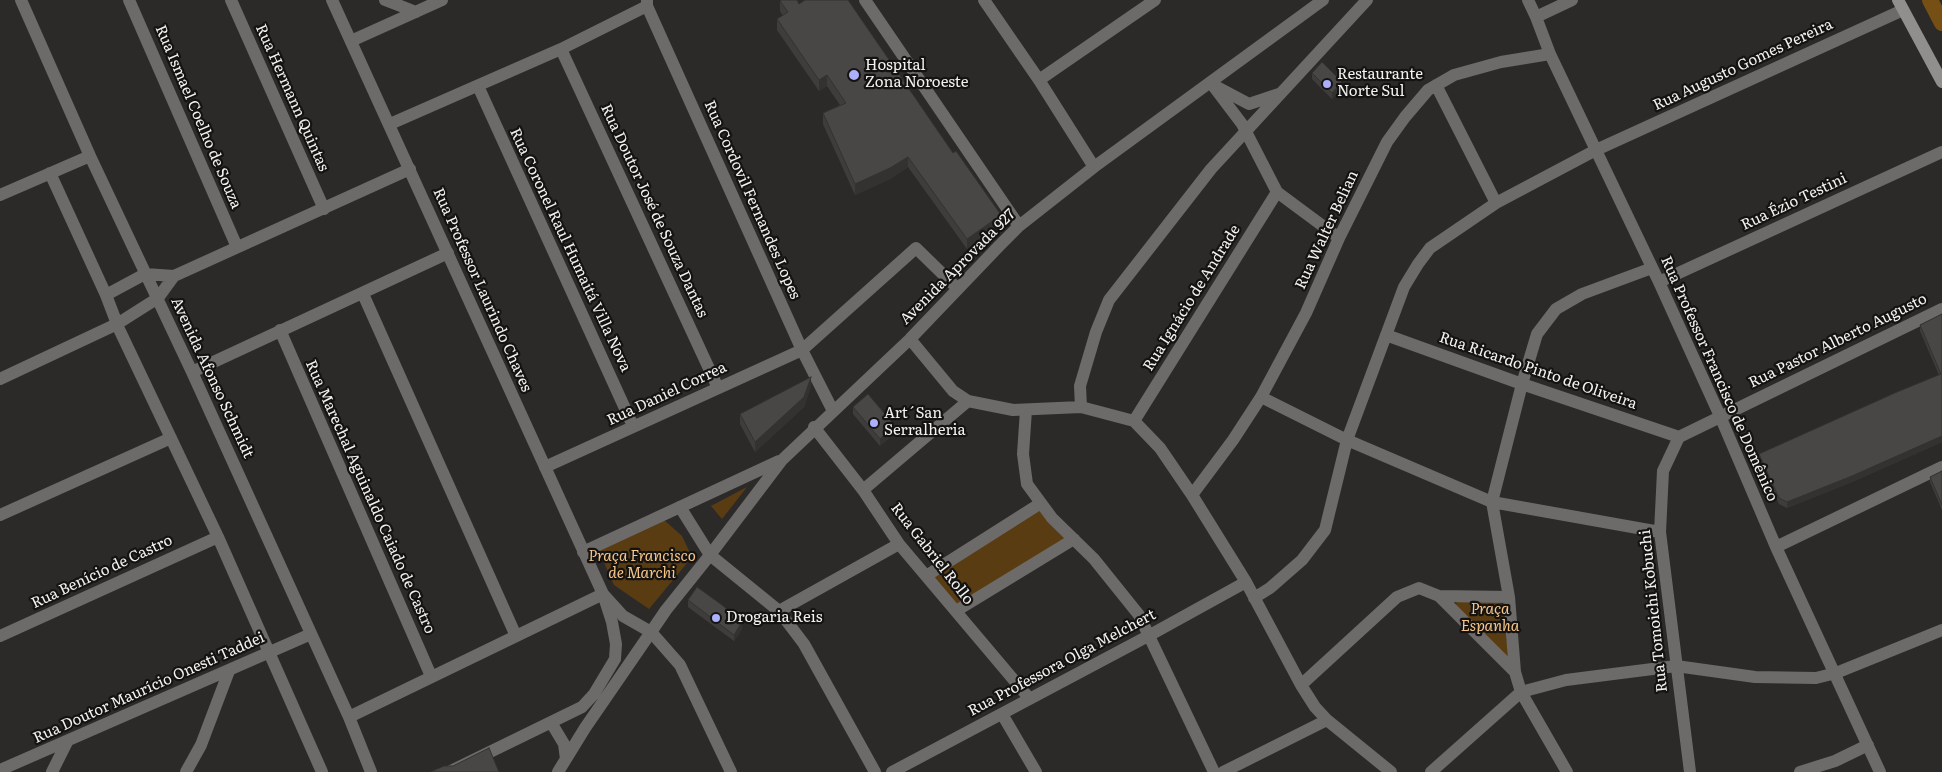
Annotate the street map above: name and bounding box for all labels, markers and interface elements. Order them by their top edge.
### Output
street label: Rua Augusto Gomes Pereira [1650,15,1836,115]
street label: Rua Ismael Coelho de Souza [151,22,245,212]
street label: Rua Hermann Quintas [251,22,333,174]
place label: Hospital Zona Noroeste [865,57,969,92]
place label: Restaurante Norte Sul [1337,66,1423,101]
marker: Hospital Zona Noroeste [847,68,861,82]
marker: Restaurante Norte Sul [1321,78,1333,90]
street label: Rua Cordovil Fernandes Lopes [700,98,804,302]
street label: Rua Doutor José de Souza Dantas [596,101,712,321]
street label: Rua Coronel Raul Humaitá Villa Nova [505,125,635,375]
street label: Rua Walter Belian [1292,168,1362,292]
street label: Rua Ézio Testini [1738,170,1850,234]
street label: Rua Professor Laurindo Chaves [429,185,535,395]
street label: Avenida Aprovada 927 [897,206,1019,328]
street label: Rua Ignácio de Andrade [1140,222,1244,374]
street label: Rua Professor Francisco de Domênico [1657,254,1781,504]
street label: Rua Pastor Alberto Augusto [1746,290,1930,392]
street label: Avenida Afonso Schmidt [167,295,257,461]
street label: Rua Ricardo Pinto de Oliveira [1437,329,1639,413]
street label: Rua Marechal Aguinaldo Caiado de Castro [301,357,439,637]
street label: Rua Daniel Correa [604,358,730,430]
place label: Art´San Serralheria [884,405,966,440]
marker: Art´San Serralheria [868,417,880,429]
street label: Rua Gabriel Rollo [887,500,977,608]
street label: Rua Tomoichi Kobuchi [1637,529,1671,693]
street label: Rua Benício de Castro [29,531,175,613]
park label: Praça Francisco de Marchi [588,548,696,583]
park label: Praça Espanha [1461,601,1519,636]
street label: Rua Professora Olga Melchert [965,606,1159,720]
place label: Drogaria Reis [726,609,823,627]
marker: Drogaria Reis [710,612,722,624]
street label: Rua Doutor Maurício Onesti Taddei [30,629,268,747]

